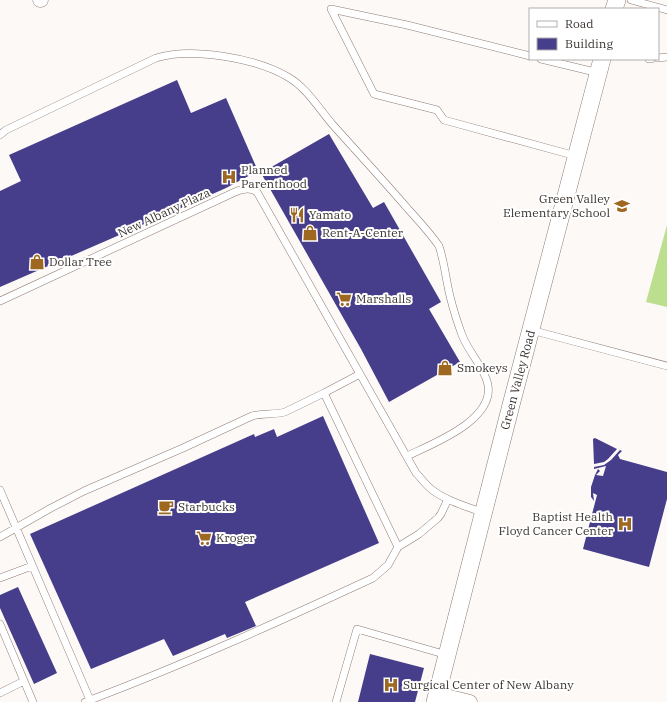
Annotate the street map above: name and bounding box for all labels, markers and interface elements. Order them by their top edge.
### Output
legend [529,8,659,60]
text: Road [565,16,594,31]
text: Building [565,36,613,51]
place label: Planned Parenthood [241,162,307,191]
hospital icon: Planned Parenthood [220,168,238,186]
street label: New Albany Plaza [115,184,213,241]
place label: Green Valley Elementary School [503,191,611,220]
school or university icon: Green Valley Elementary School [613,197,631,215]
restaurant icon: Yamato [288,206,306,224]
place label: Yamato [309,207,351,222]
shop icon: Rent-A-Center [301,224,319,242]
place label: Rent-A-Center [322,225,404,240]
shop icon: Dollar Tree [28,253,46,271]
place label: Dollar Tree [49,254,112,269]
supermarket icon: Marshalls [335,290,353,308]
place label: Marshalls [356,291,411,306]
street label: Green Valley Road [497,328,538,431]
shop icon: Smokeys [436,359,454,377]
place label: Smokeys [457,360,508,375]
cafe icon: Starbucks [157,498,175,516]
place label: Starbucks [178,499,235,514]
place label: Baptist Health Floyd Cancer Center [499,509,614,538]
hospital icon: Baptist Health Floyd Cancer Center [616,515,634,533]
supermarket icon: Kroger [195,529,213,547]
place label: Kroger [216,530,255,545]
hospital icon: Surgical Center of New Albany [382,676,400,694]
place label: Surgical Center of New Albany [403,677,574,692]

